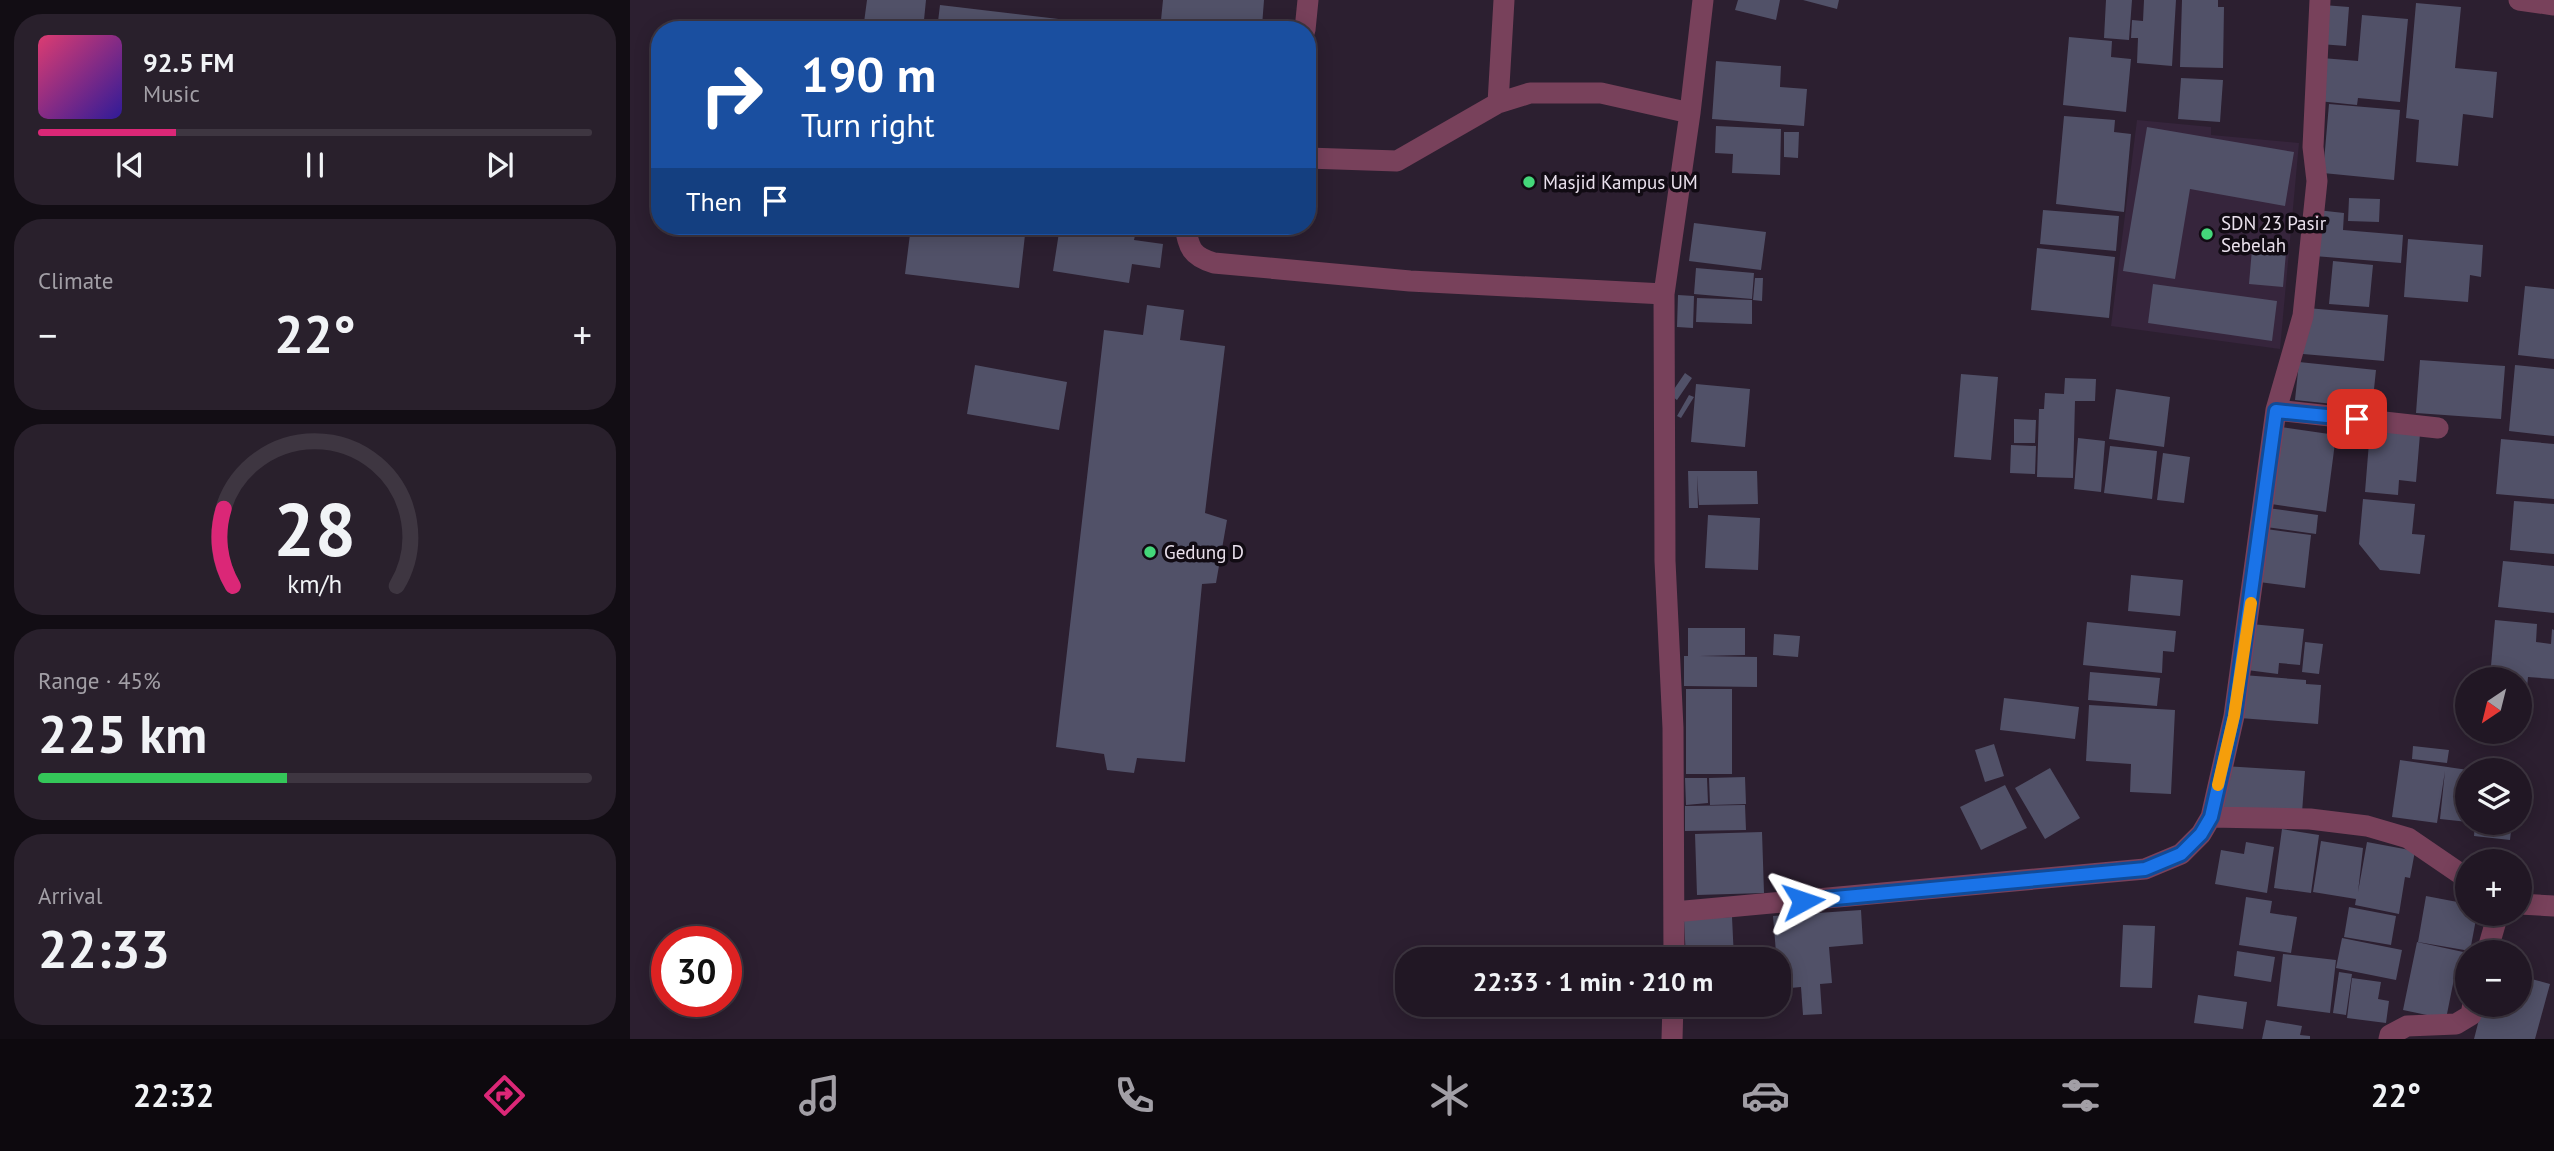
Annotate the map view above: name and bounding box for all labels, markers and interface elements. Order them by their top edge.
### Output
text: 190 m [801,42,936,106]
text: 92.5 FM [143,46,234,79]
icon: right [686,49,777,140]
text: Music [143,79,200,108]
text: Turn right [801,104,935,146]
icon: previous [111,146,149,184]
icon: pause [296,146,334,184]
icon: next [481,146,519,184]
place label: Masjid Kampus UM [1543,170,1698,194]
marker: Masjid Kampus UM [1521,174,1537,190]
icon: arrive [756,182,794,220]
text: Then [686,185,742,218]
place label: SDN 23 Pasir Sebelah [2221,211,2327,257]
marker: SDN 23 Pasir Sebelah [2199,226,2215,242]
text: Climate [38,266,113,295]
text: 22° [274,300,356,367]
text: − [38,310,57,359]
text: + [573,310,592,359]
pin [2327,389,2387,449]
icon: arrive [2338,400,2376,438]
text: 28 [274,482,356,576]
place label: Gedung D [1164,540,1244,564]
marker: Gedung D [1142,544,1158,560]
text: km/h [288,567,342,599]
text: Range · 45% [38,666,161,695]
north arrow [2455,667,2532,744]
map controls [2455,667,2532,1017]
text: 225 km [38,700,207,767]
button: layers [2455,758,2532,835]
button: + [2455,849,2532,926]
position arrow [1766,864,1840,938]
text: Arrival [38,881,102,910]
text: 22:33 [38,915,170,982]
speed limit sign: 30 [651,926,742,1017]
button: − [2455,940,2532,1017]
text: 22:33 · 1 min · 210 m [1473,965,1713,998]
icon: directions [480,1071,529,1120]
icon: music [795,1071,844,1120]
icon: phone [1110,1071,1159,1120]
icon: climate [1425,1071,1474,1120]
icon: car [1741,1071,1790,1120]
icon: filters [2056,1071,2105,1120]
text: 22:32 [133,1074,214,1116]
text: 22° [2371,1074,2421,1116]

